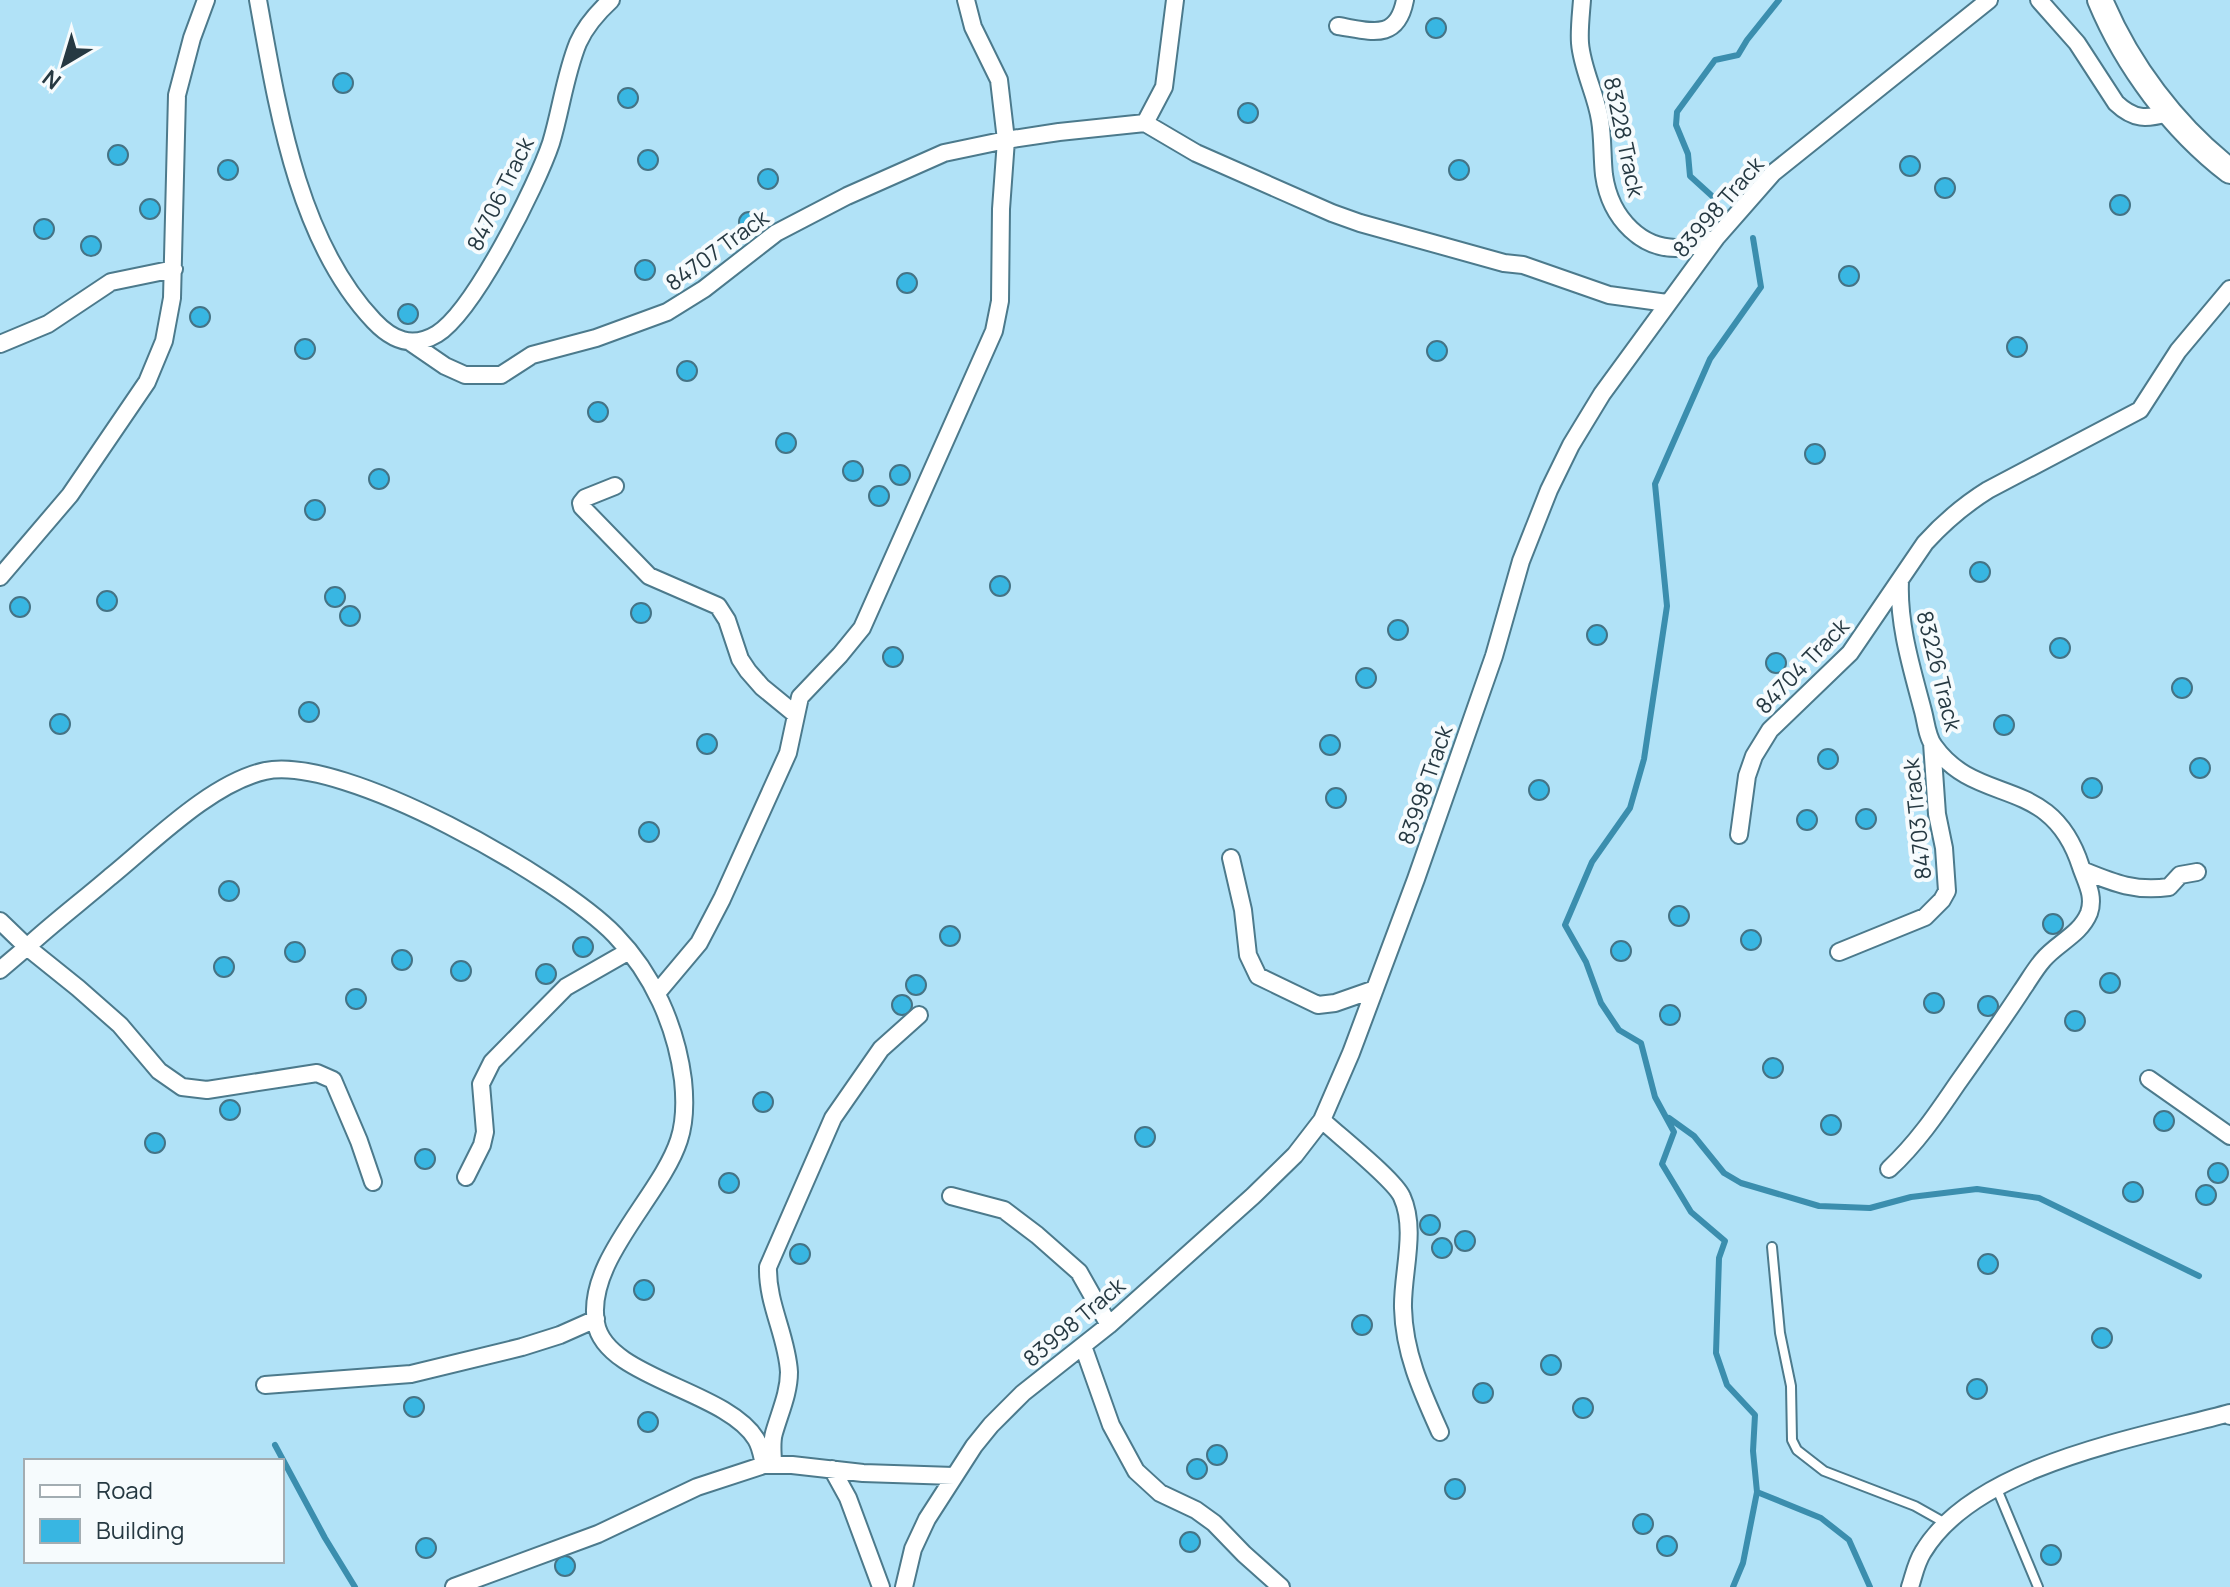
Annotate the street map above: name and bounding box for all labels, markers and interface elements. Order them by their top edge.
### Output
north arrow [24,24,104,104]
text: N [36,63,67,96]
street label: 83228 Track [1597,74,1652,201]
street label: 84706 Track [460,131,541,256]
street label: 83998 Track [1666,149,1771,264]
street label: 84707 Track [659,202,775,298]
street label: 83226 Track [1910,608,1969,735]
street label: 84704 Track [1749,611,1856,720]
street label: 83998 Track [1391,720,1460,849]
street label: 84703 Track [1896,756,1938,881]
street label: 83998 Track [1017,1270,1132,1373]
legend [24,1459,284,1563]
text: Road [96,1473,153,1506]
text: Building [96,1513,184,1546]

